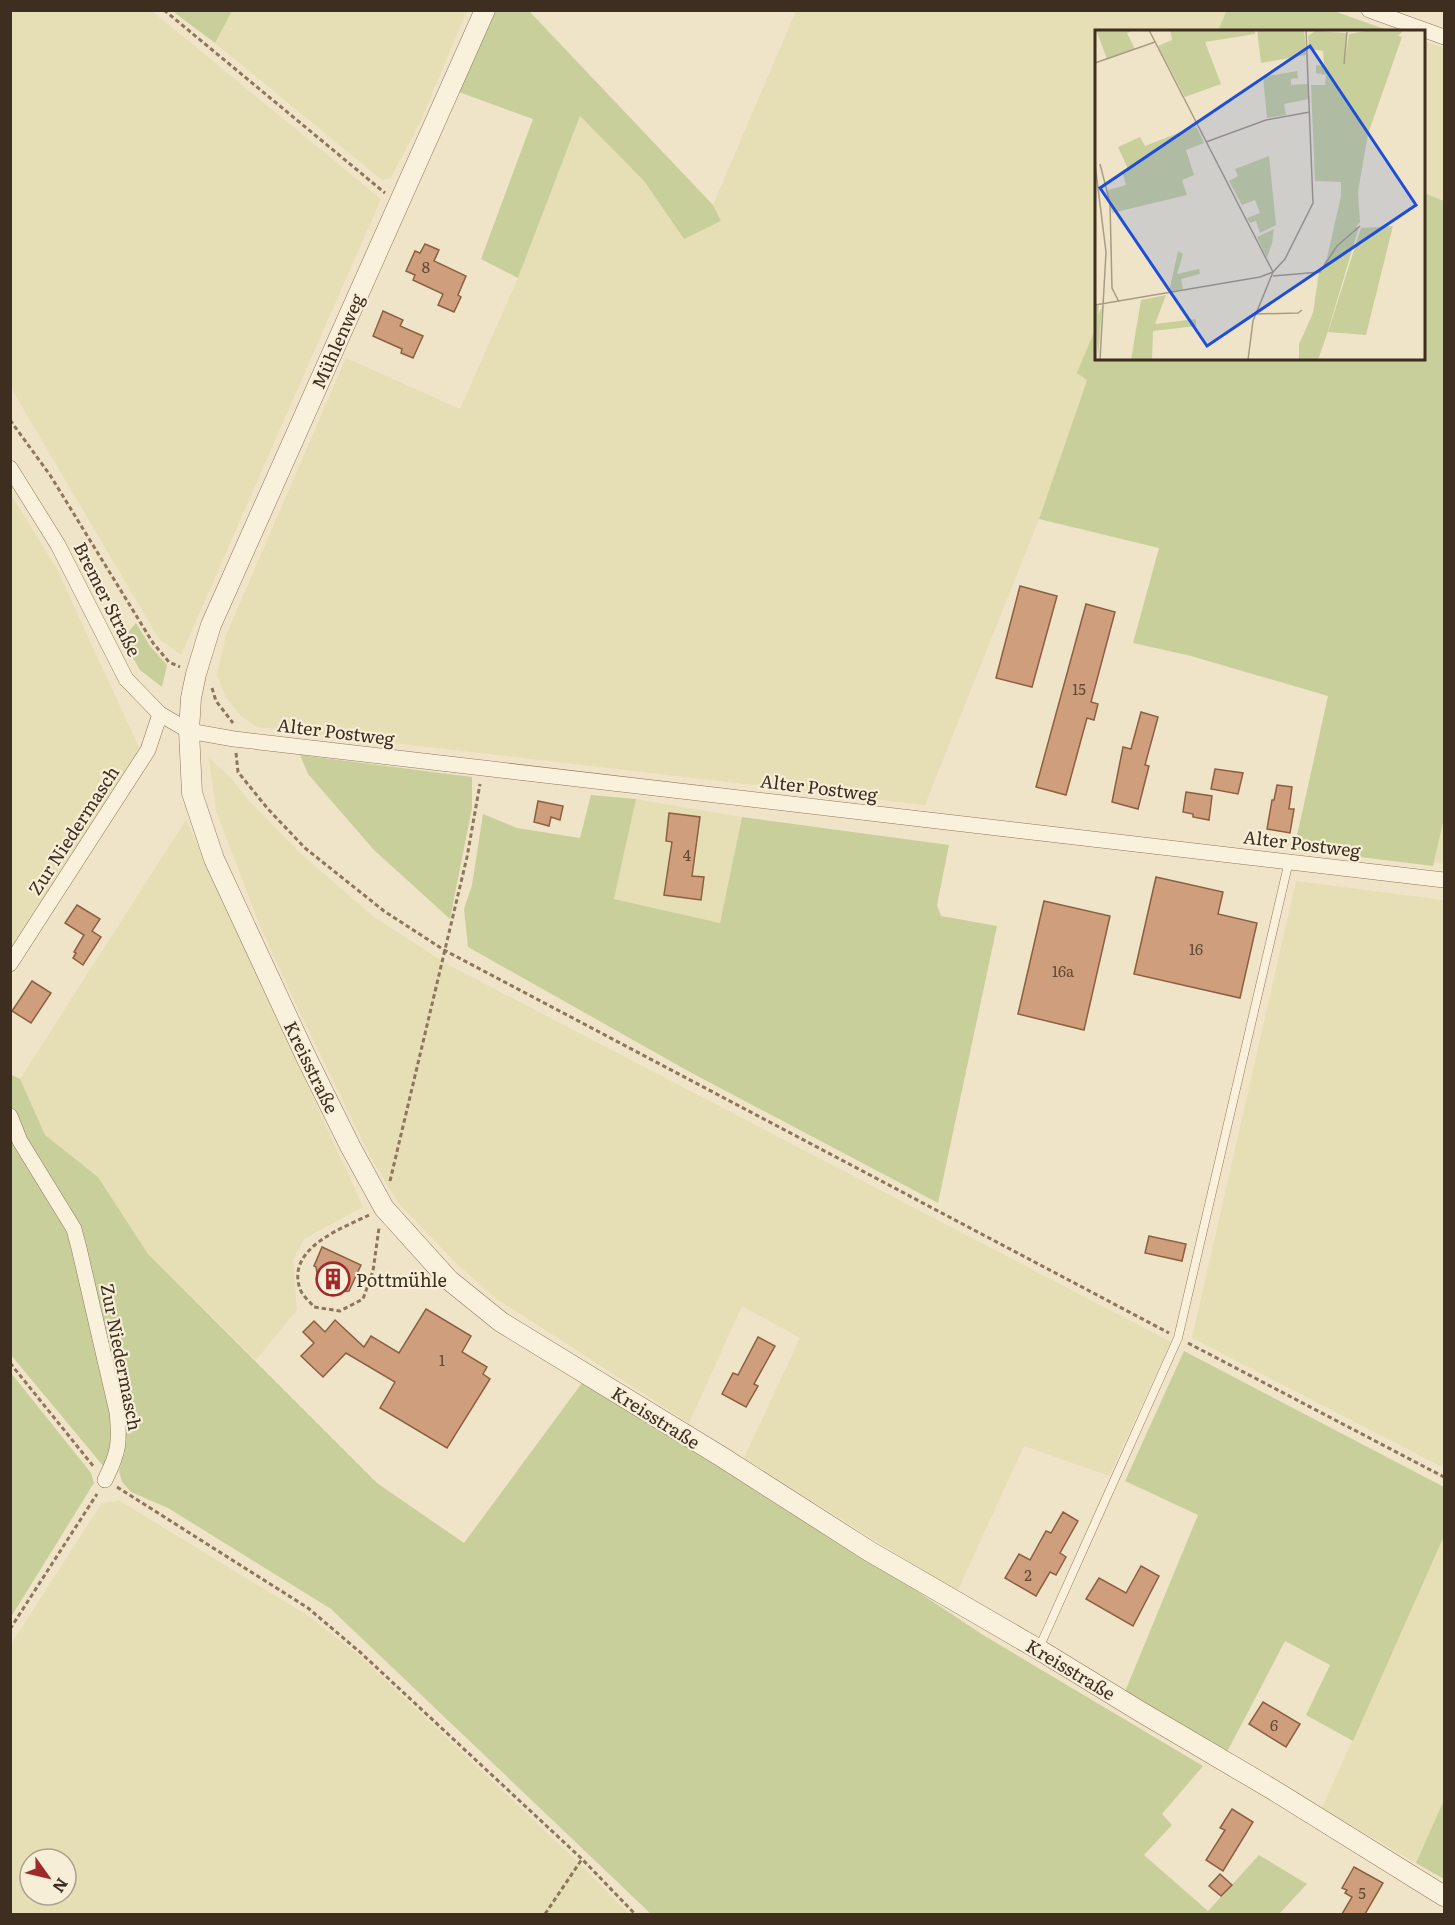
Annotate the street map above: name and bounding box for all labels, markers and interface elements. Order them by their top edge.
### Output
inset map [1095,30,1425,360]
house number: 8 [422,255,430,278]
street label: Mühlenweg [304,288,370,393]
street label: Bremer Straße [68,537,148,661]
house number: 15 [1072,677,1086,700]
street label: Alter Postweg [276,710,397,752]
street label: Zur Niedermasch [21,760,125,900]
street label: Alter Postweg [759,766,880,808]
street label: Alter Postweg [1242,822,1363,864]
house number: 4 [683,843,691,866]
house number: 16 [1189,937,1203,960]
house number: 16a [1052,959,1075,982]
street label: Kreisstraße [278,1016,346,1118]
building icon: Pottmühle [315,1261,351,1297]
place label: Pottmühle [356,1266,447,1293]
street label: Zur Niedermasch [94,1281,150,1433]
house number: 1 [439,1348,445,1371]
street label: Kreisstraße [606,1379,706,1455]
house number: 2 [1024,1563,1032,1586]
street label: Kreisstraße [1021,1632,1121,1706]
house number: 6 [1270,1713,1278,1736]
north arrow [18,1847,78,1907]
text: N [48,1874,75,1898]
house number: 5 [1358,1881,1366,1904]

